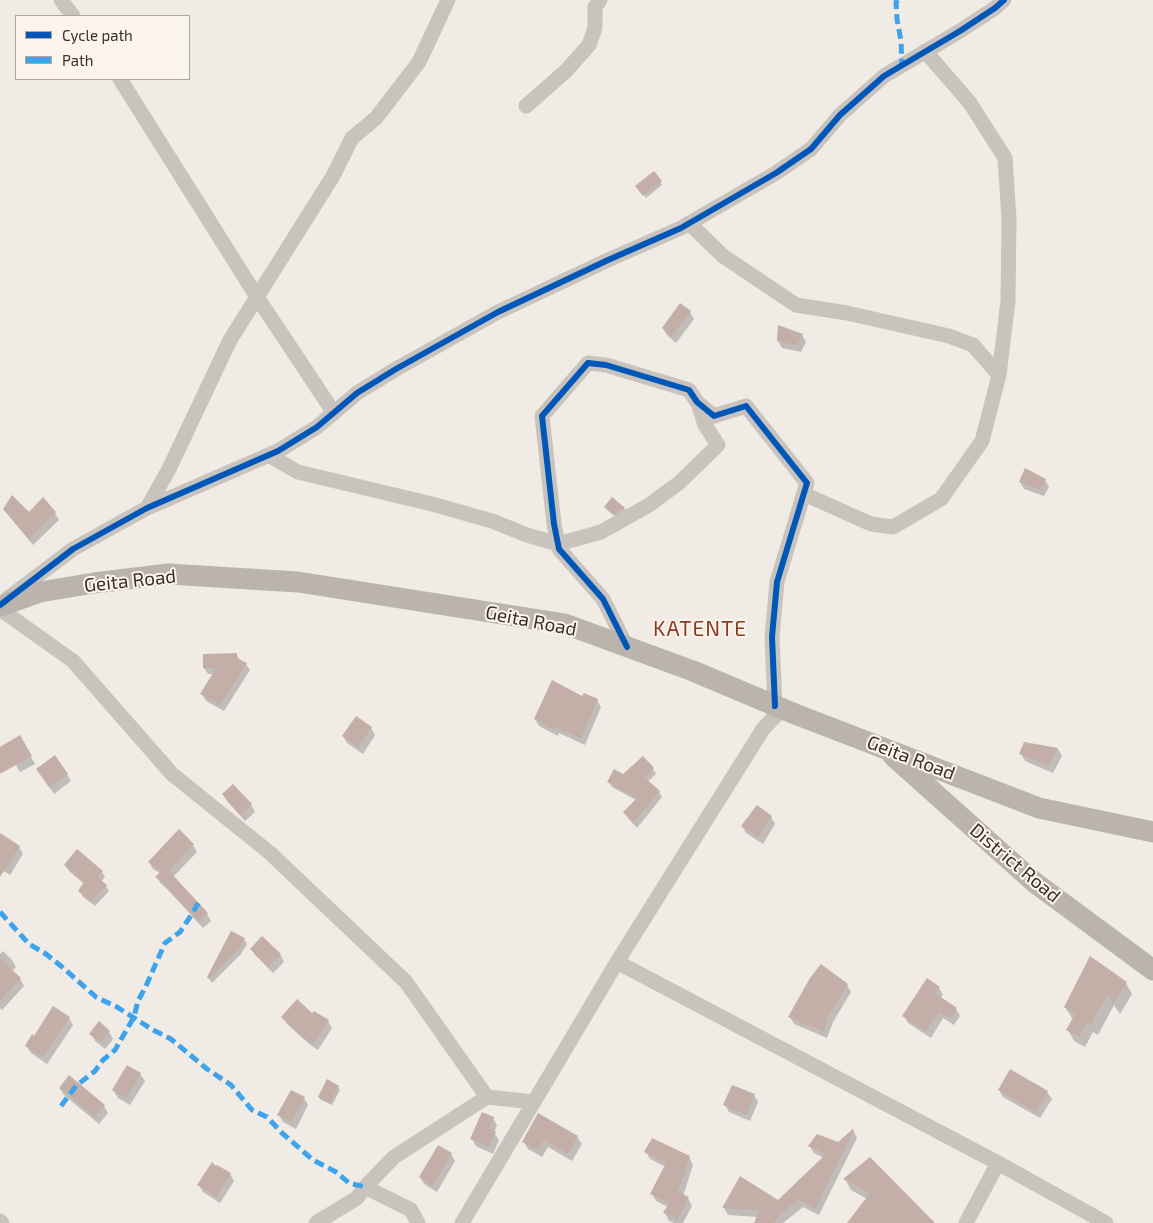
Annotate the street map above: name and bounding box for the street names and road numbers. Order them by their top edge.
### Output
street label: Geita Road [83,565,177,597]
street label: Geita Road [483,601,579,641]
street label: Geita Road [864,731,958,785]
street label: District Road [965,819,1065,907]

